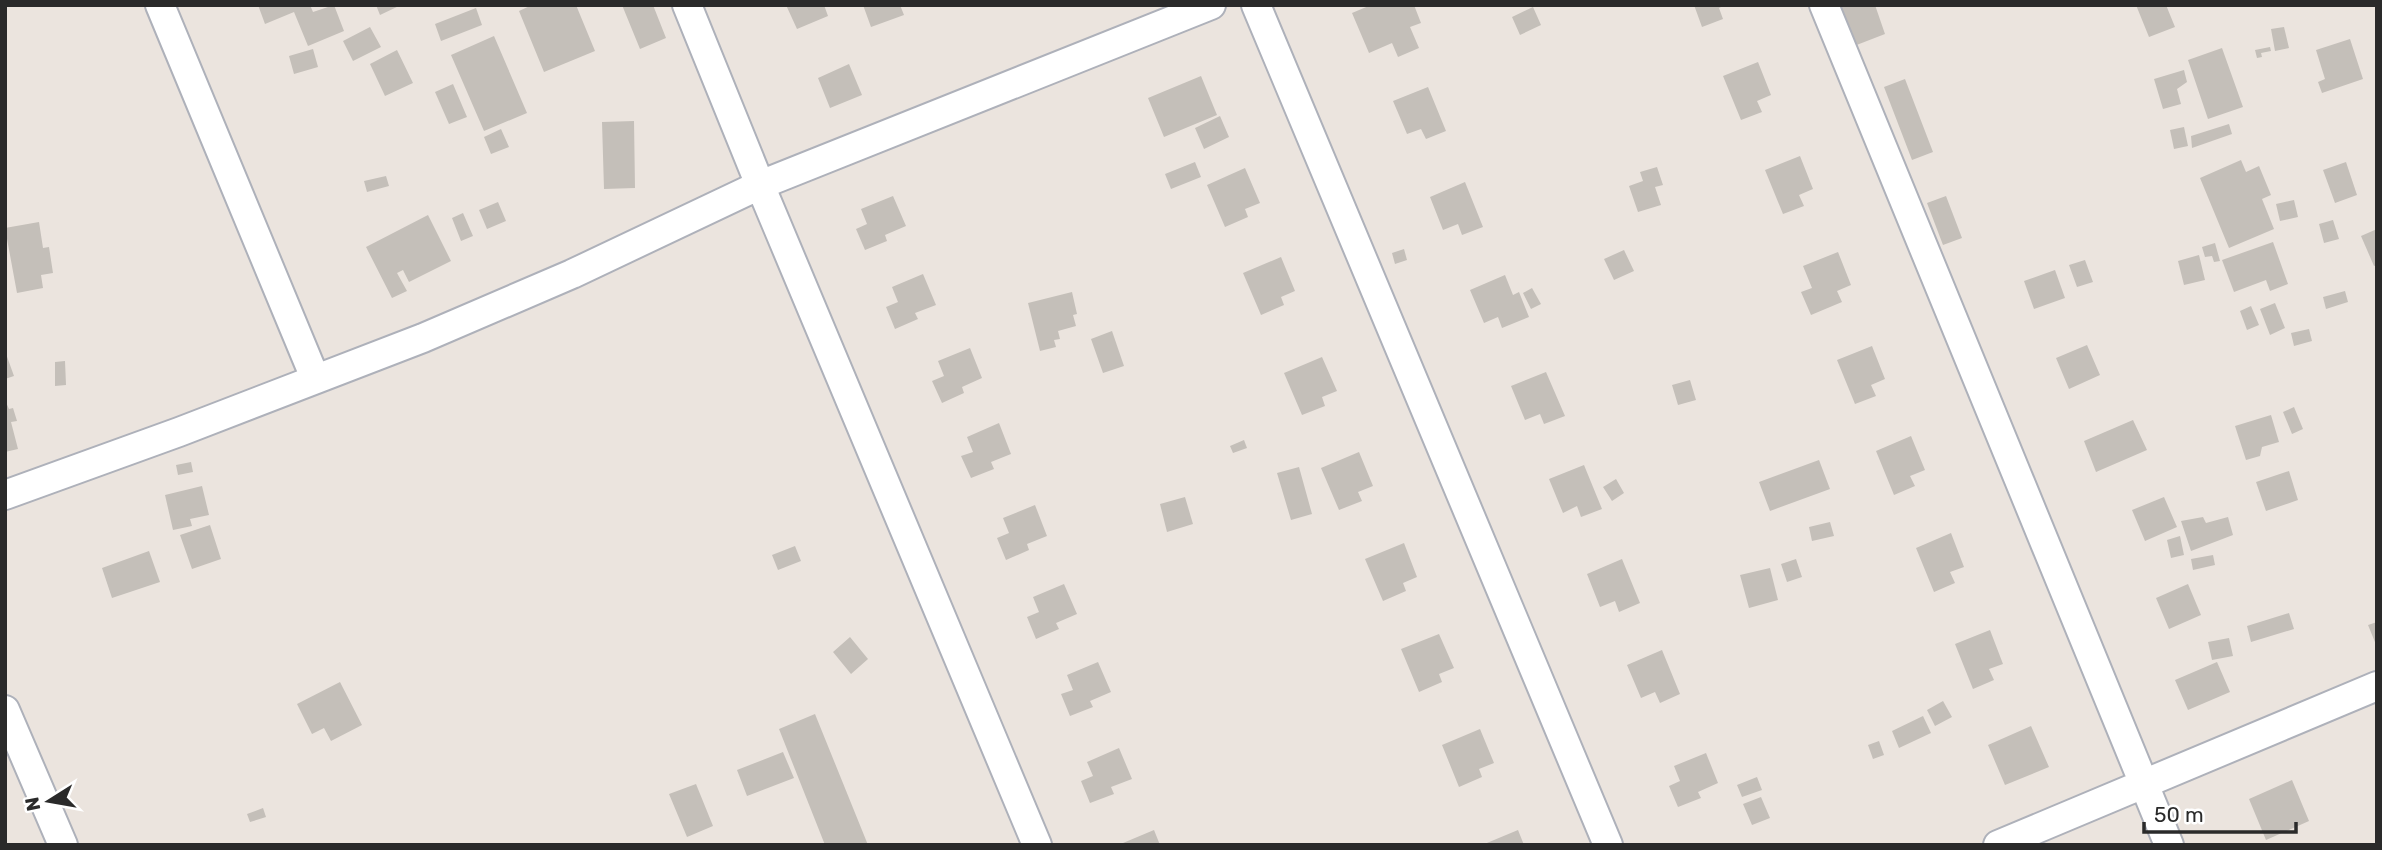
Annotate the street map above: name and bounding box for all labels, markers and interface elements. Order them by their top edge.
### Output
north arrow [14,766,84,836]
scale bar [2144,790,2296,834]
text: N [20,795,45,813]
text: 50 m [2154,802,2204,827]

